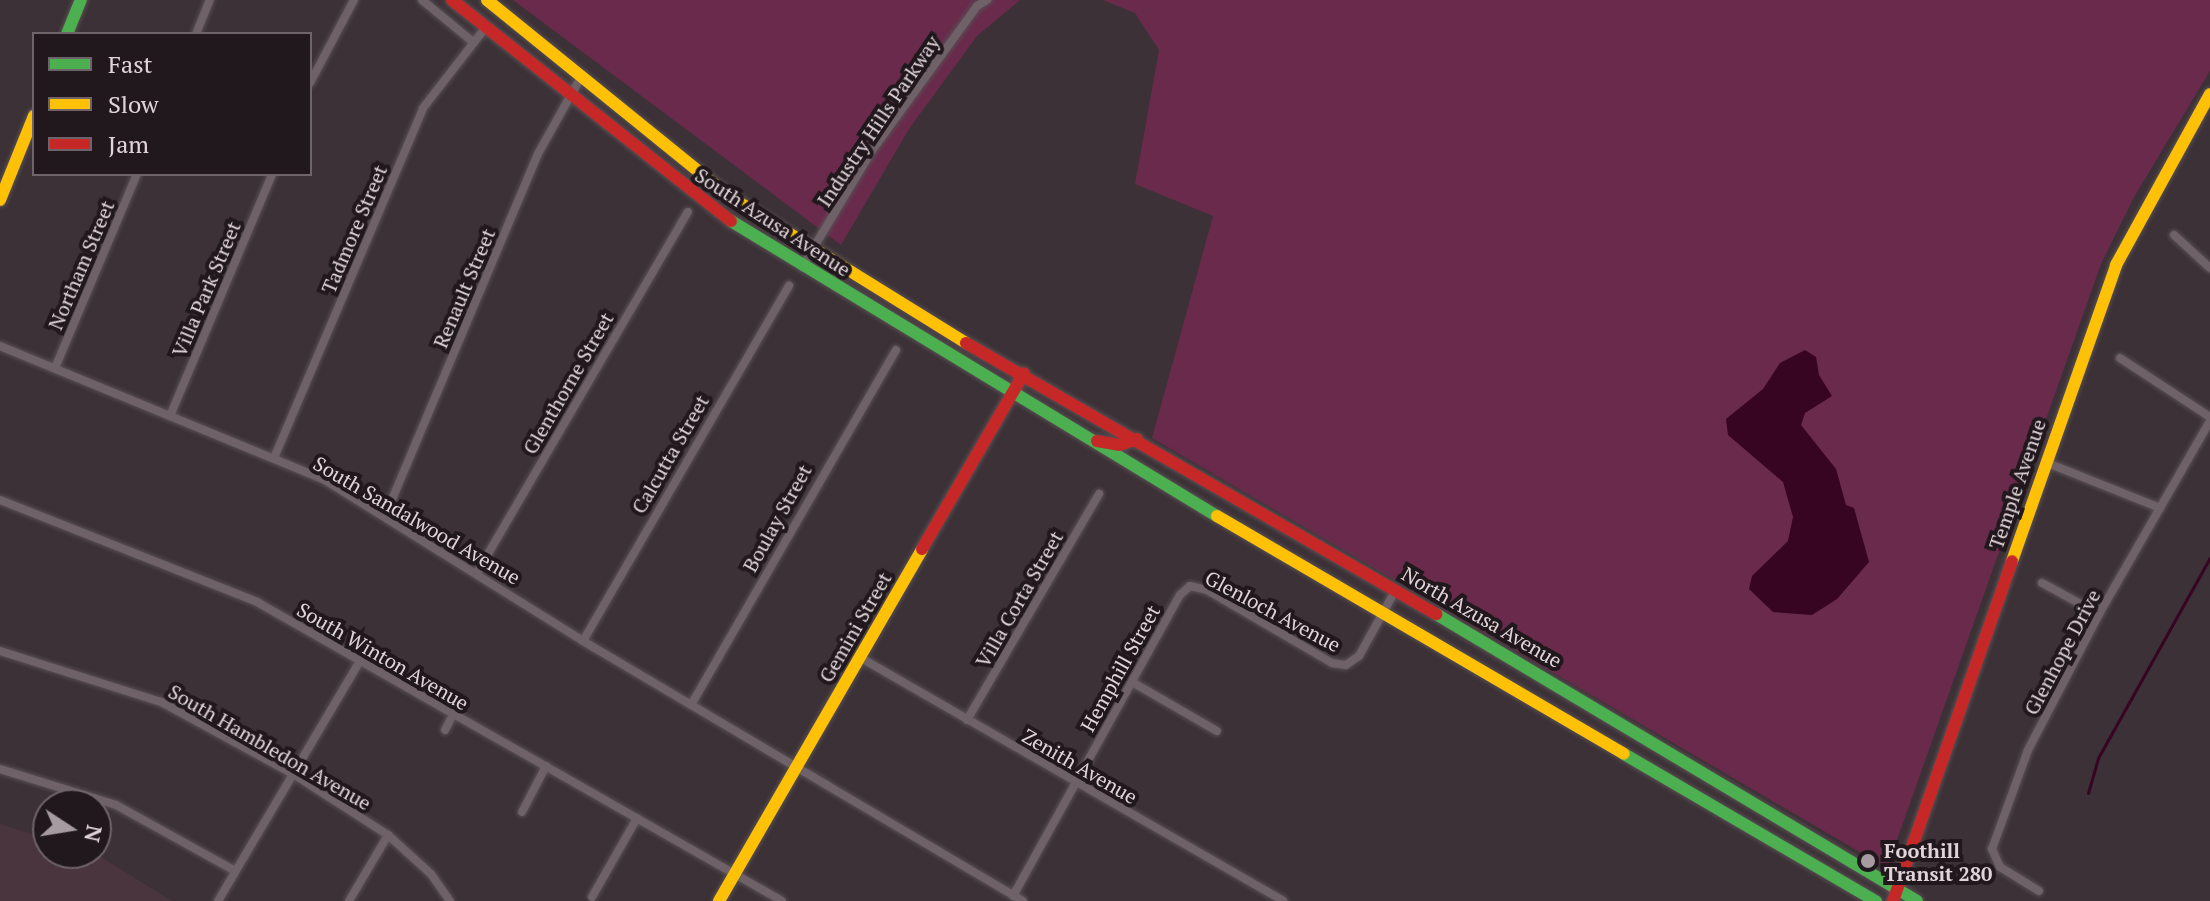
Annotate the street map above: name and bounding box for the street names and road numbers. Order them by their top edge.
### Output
street label: Industry Hills Parkway [812,31,944,211]
street label: Tadmore Street [316,161,392,297]
street label: South Azusa Avenue [690,163,856,281]
street label: Northam Street [43,197,119,333]
street label: Villa Park Street [167,218,245,360]
street label: Renault Street [428,225,500,351]
street label: Glenthorne Street [518,308,618,458]
street label: Calcutta Street [626,390,714,518]
street label: Temple Avenue [1983,416,2051,552]
street label: South Sandalwood Avenue [309,451,525,589]
street label: Boulay Street [738,460,816,576]
street label: Villa Corta Street [970,526,1068,672]
street label: North Azusa Avenue [1397,561,1567,673]
street label: Glenloch Avenue [1201,565,1345,657]
street label: Gemini Street [814,568,896,686]
street label: Glenhope Drive [2019,585,2105,719]
street label: South Winton Avenue [293,597,473,715]
street label: Hemphill Street [1075,600,1165,736]
street label: South Hambledon Avenue [164,679,376,815]
street label: Zenith Avenue [1018,723,1142,809]

